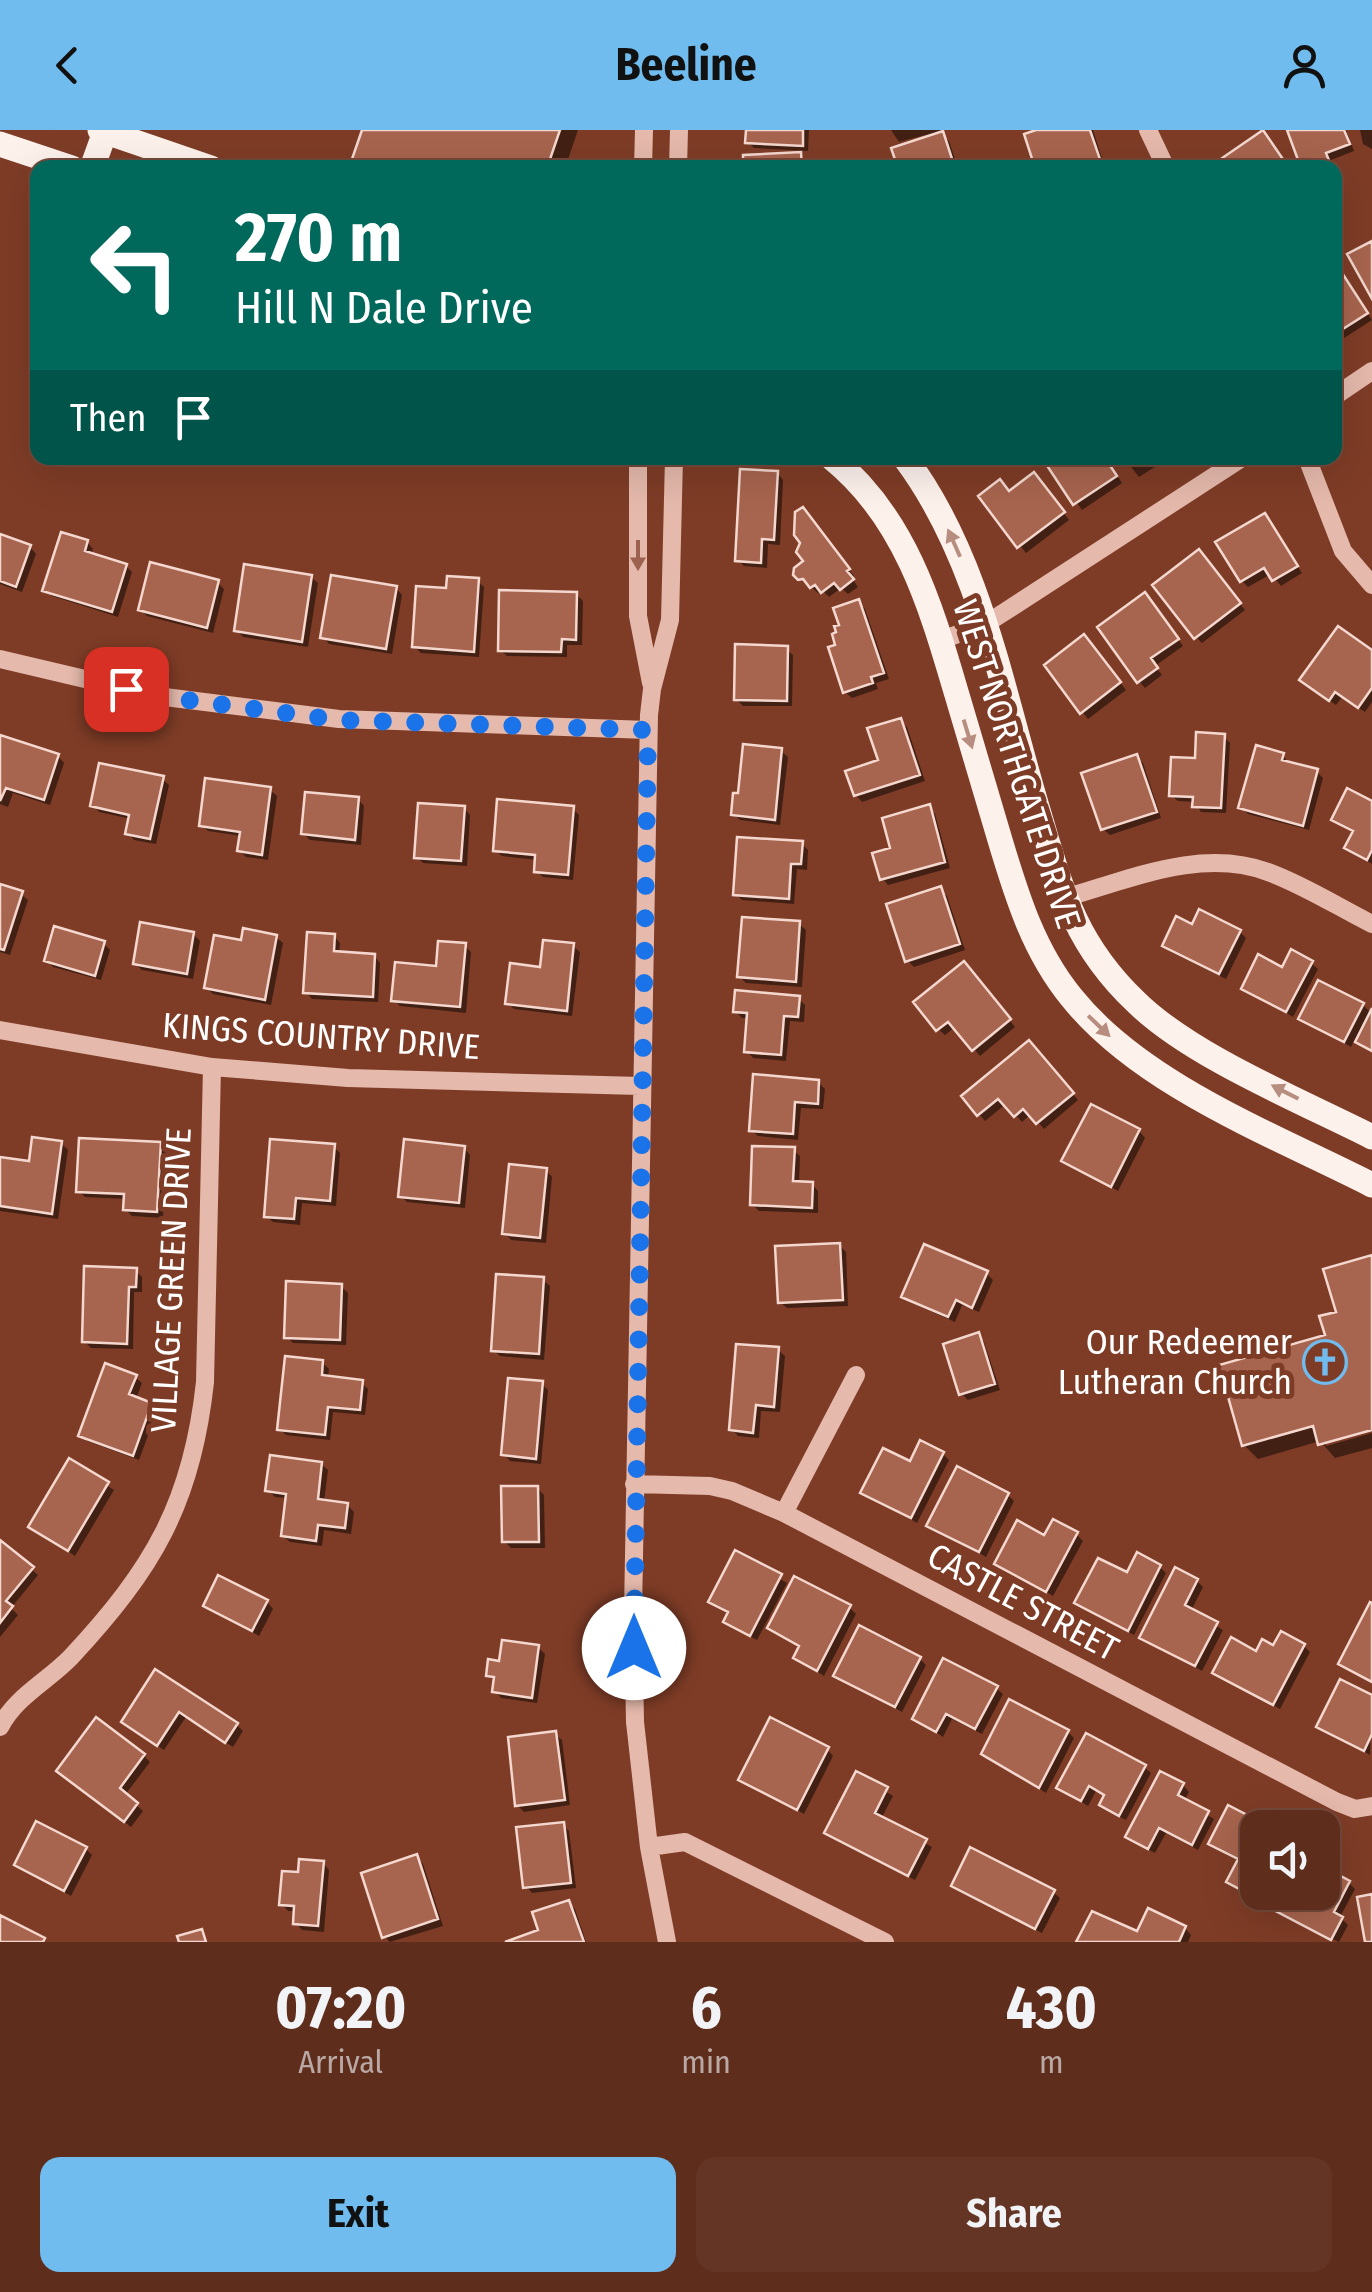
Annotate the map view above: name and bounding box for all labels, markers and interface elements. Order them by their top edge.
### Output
icon: back [40,38,95,93]
text: Beeline [615,38,757,92]
icon: person [1277,38,1332,93]
text: 270 m [235,196,402,280]
icon: left [70,200,200,330]
text: Hill N Dale Drive [235,281,533,335]
icon: arrive [166,390,221,445]
text: Then [70,395,146,441]
one-way arrow [946,528,962,558]
one-way arrow [630,539,646,571]
street label: WEST NORTHGATE DRIVE [944,595,1090,933]
pin [84,647,169,732]
icon: arrive [99,662,154,717]
one-way arrow [961,719,976,750]
street label: KINGS COUNTRY DRIVE [161,1004,481,1068]
one-way arrow [1087,1014,1111,1037]
one-way arrow [1270,1084,1299,1101]
street label: VILLAGE GREEN DRIVE [142,1127,200,1433]
place label: Our Redeemer Lutheran Church [1058,1321,1292,1403]
church icon: Our Redeemer Lutheran Church [1302,1339,1348,1385]
street label: CASTLE STREET [920,1534,1126,1670]
position arrow [582,1596,686,1700]
map controls [1240,1810,1340,1910]
button: sound [1240,1810,1340,1910]
text: 07:20 [275,1972,406,2044]
text: 6 [690,1972,722,2044]
text: 430 [1006,1972,1097,2044]
text: Arrival [298,2043,383,2081]
text: min [681,2043,731,2081]
text: m [1039,2043,1064,2081]
button: Exit [40,2157,676,2272]
button: Share [696,2157,1332,2272]

